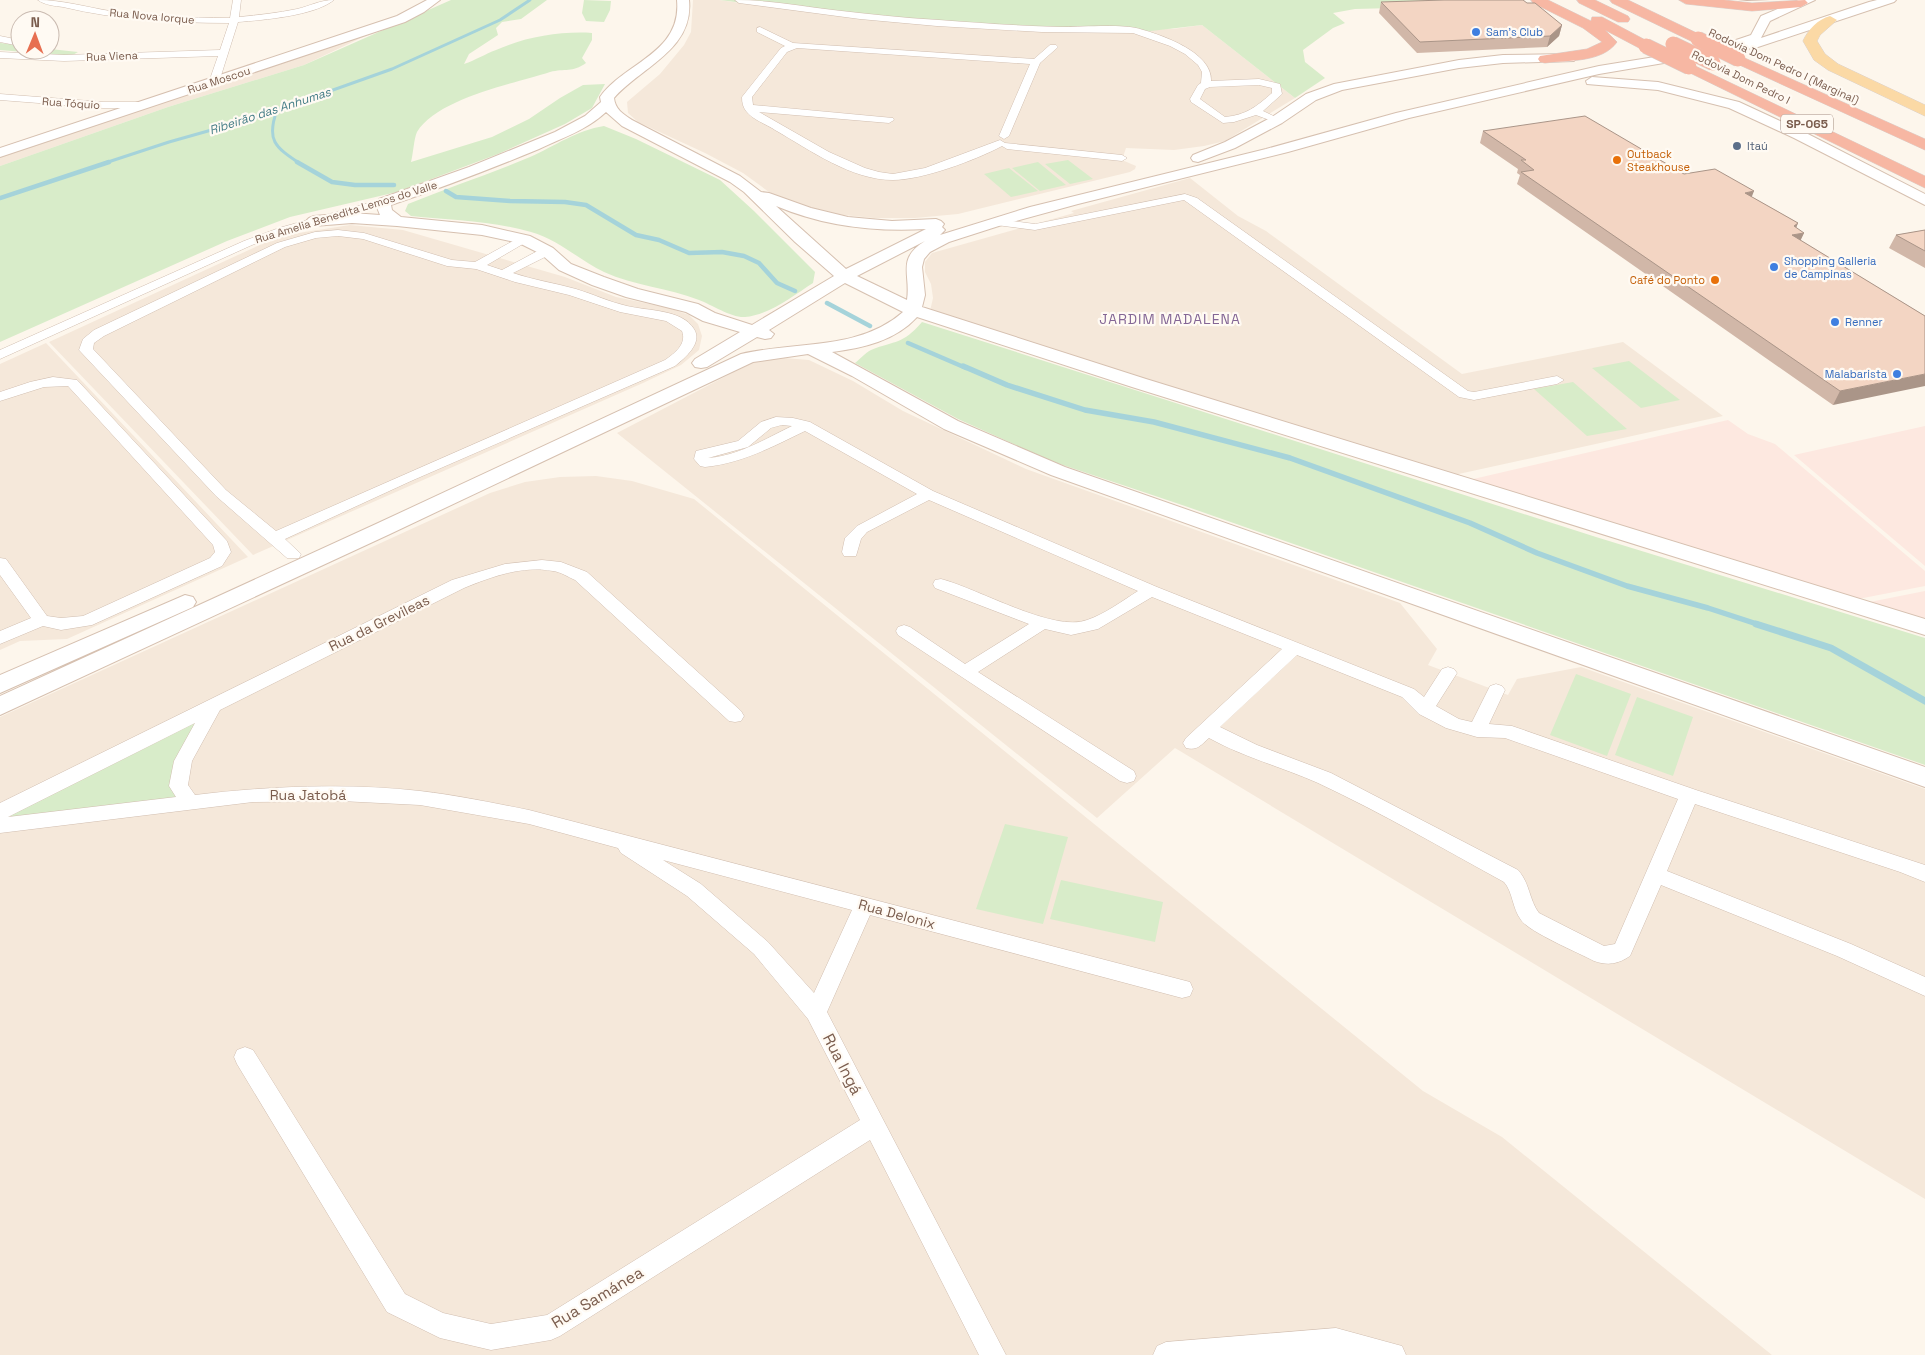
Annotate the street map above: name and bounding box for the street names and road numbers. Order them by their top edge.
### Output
street label: Rua Nova Iorque [109,5,195,27]
street label: Rodovia Dom Pedro I (Marginal) [1707,25,1861,107]
street label: Rodovia Dom Pedro I [1690,47,1792,107]
street label: Rua Viena [86,48,139,64]
street label: Rua Moscou [186,63,252,97]
street label: Rua Tóquio [42,94,101,112]
road number: SP-065 [1781,115,1833,134]
street label: Rua Amelia Benedita Lemos do Valle [253,178,439,246]
street label: Rua da Grevileas [326,591,432,655]
street label: Rua Jatobá [270,786,346,804]
street label: Rua Delonix [857,895,937,933]
street label: Rua Ingá [818,1030,867,1099]
street label: Rua Samánea [547,1262,647,1333]

